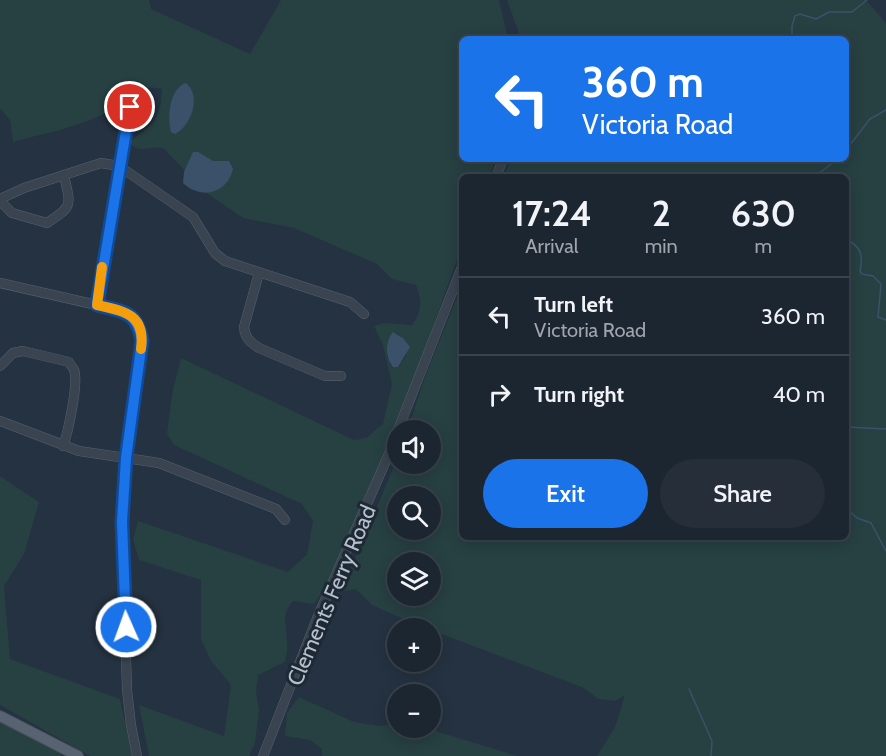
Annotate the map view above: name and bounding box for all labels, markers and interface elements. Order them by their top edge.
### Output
text: 360 m [582,56,704,108]
icon: left [483,60,561,138]
pin [104,81,155,132]
icon: arrive [113,90,146,123]
text: Victoria Road [582,108,733,141]
text: 17:24 [512,191,592,235]
text: 2 [652,191,671,235]
text: 630 [731,191,796,235]
text: Arrival [525,234,579,258]
text: min [645,234,678,258]
text: m [755,234,772,258]
text: Turn left [534,291,613,318]
icon: left [483,300,516,333]
text: 360 m [761,303,825,330]
text: Victoria Road [534,318,646,342]
icon: right [483,378,516,411]
text: Turn right [534,381,624,408]
text: 40 m [773,381,825,408]
map controls [387,420,441,738]
button: sound [387,420,441,474]
button: Exit [483,459,648,528]
button: Share [660,459,825,528]
button: search [387,486,441,540]
street label: Clements Ferry Road [281,501,382,690]
button: layers [387,552,441,606]
position arrow [94,595,158,659]
button: + [387,618,441,672]
button: − [387,684,441,738]

